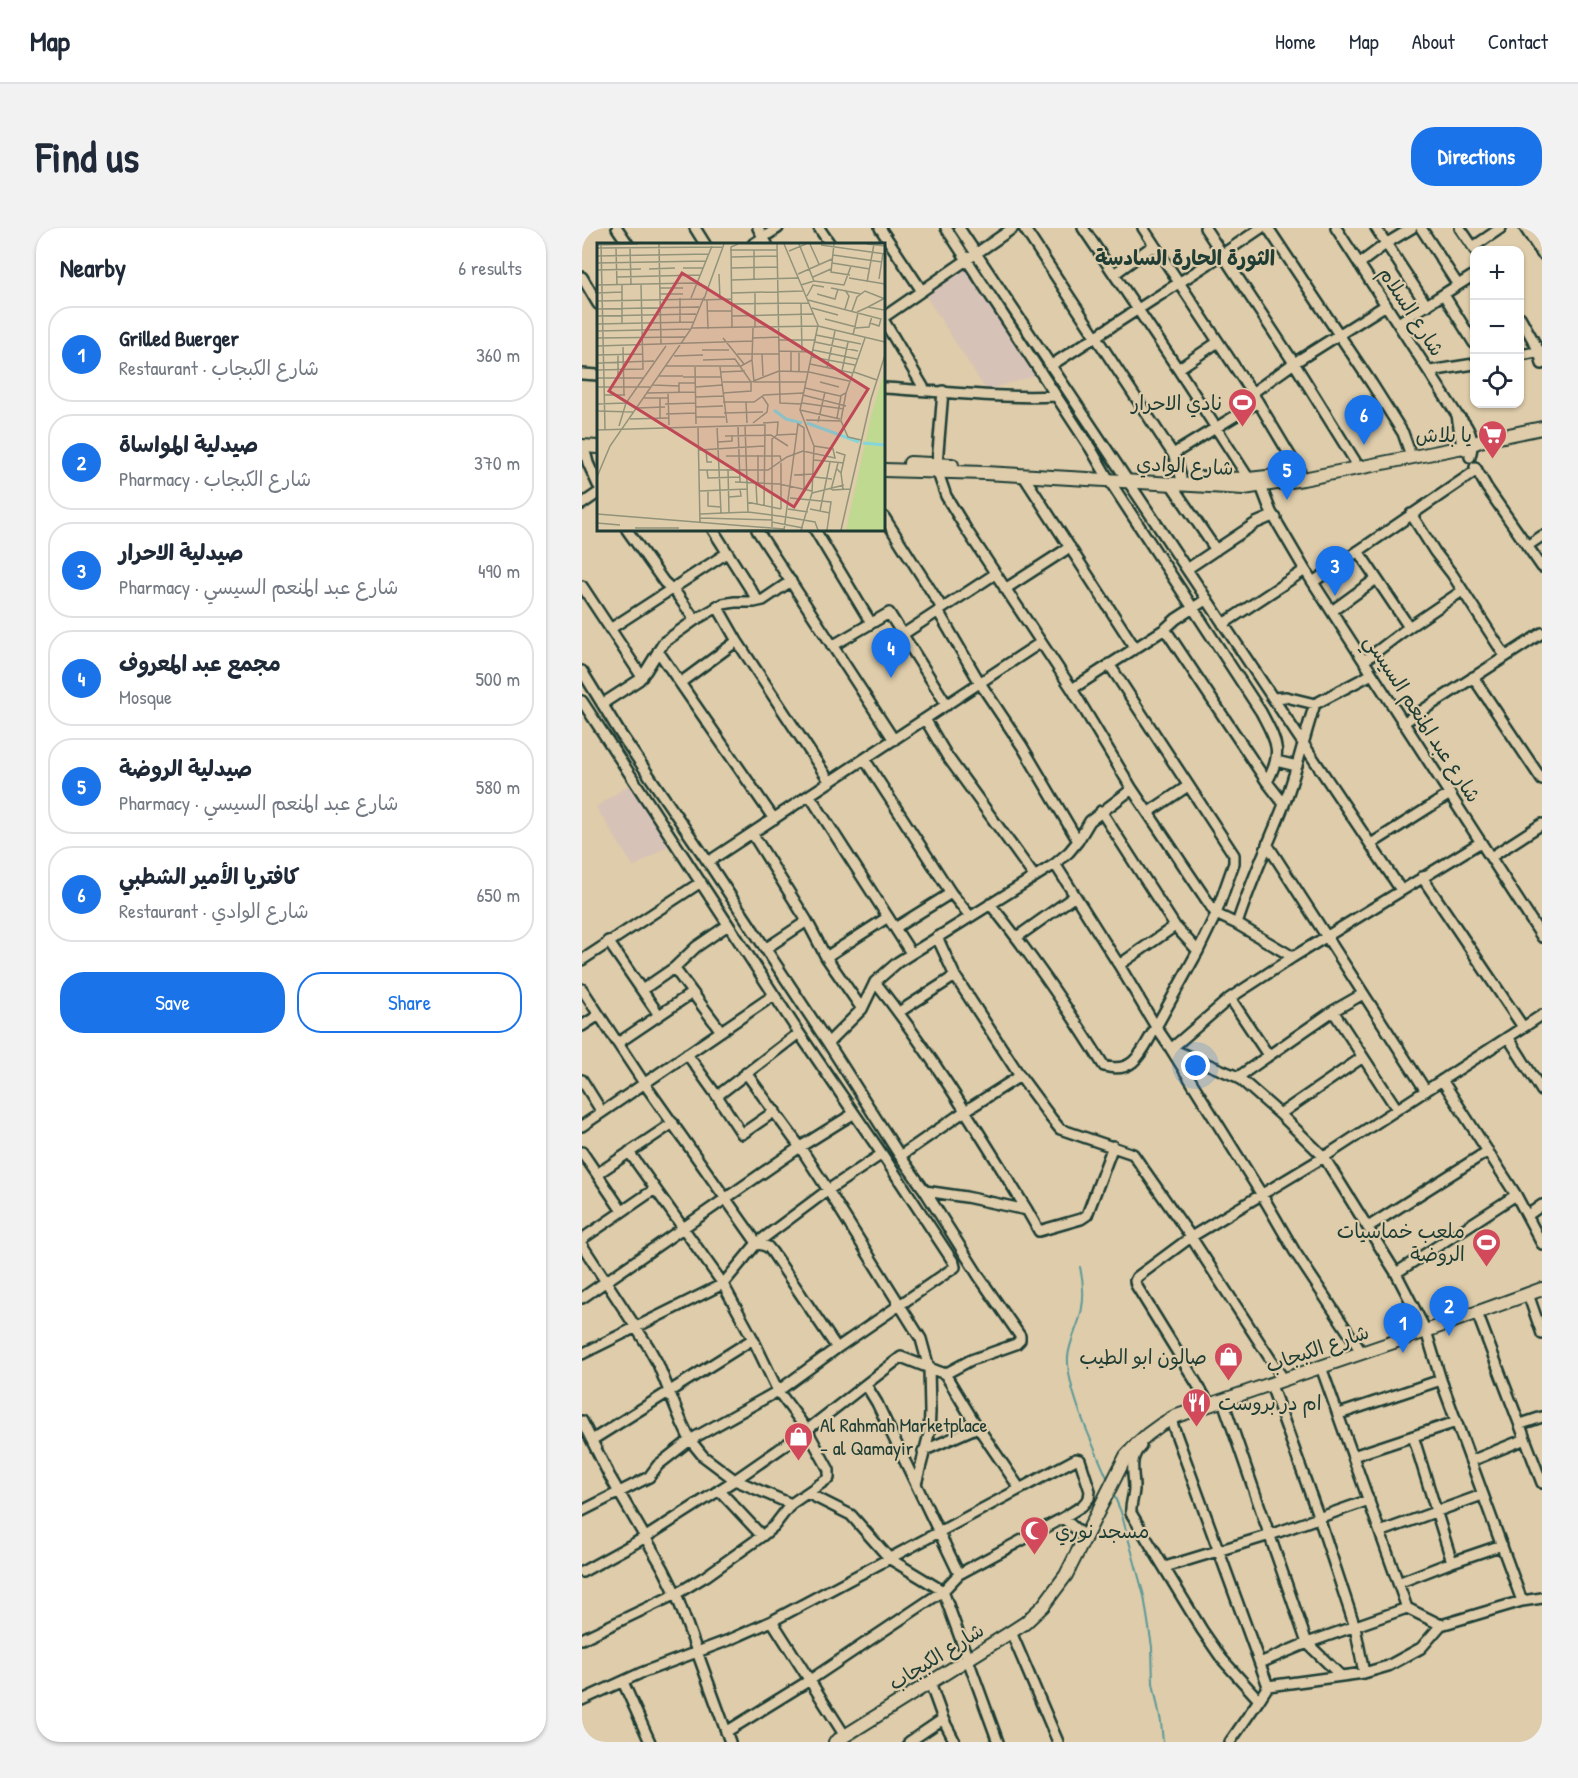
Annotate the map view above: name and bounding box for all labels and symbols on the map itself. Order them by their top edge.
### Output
inset map [597,243,885,531]
district label: الثورة الحارة السادسة [1095,243,1275,272]
street label: شارع السلام [1371,261,1451,362]
sports icon: نادي الاحرار [1227,386,1259,428]
place label: نادي الاحرار [1130,389,1222,418]
pin: 6 [1344,396,1384,445]
supermarket icon: يا بلاش [1477,418,1509,460]
place label: يا بلاش [1415,421,1472,448]
street label: شارع الوادي [1135,449,1234,483]
pin: 5 [1268,450,1306,500]
pin: 3 [1316,546,1354,596]
pin: 4 [872,628,910,678]
street label: شارع عبد المنعم السيسي [1354,629,1487,810]
your location [1181,1051,1210,1080]
place label: ملعب خماسيات الروضة [1337,1217,1465,1267]
sports icon: ملعب خماسيات الروضة [1470,1226,1502,1268]
pin: 2 [1430,1286,1468,1336]
pin: 1 [1384,1304,1422,1353]
street label: شارع الكبجاب [1262,1318,1373,1379]
shop icon: صالون ابو الطيب [1212,1340,1244,1382]
place label: صالون ابو الطيب [1079,1343,1207,1371]
restaurant icon: ام در بروست [1181,1386,1213,1428]
place label: ام در بروست [1218,1389,1322,1418]
place label: Al Rahmah Marketplace - al Qamayir [820,1411,987,1461]
shop icon: Al Rahmah Marketplace - al Qamayir [783,1420,815,1462]
mosque icon: مسجد نوري [1018,1514,1050,1556]
place label: مسجد نوري [1055,1517,1149,1546]
street label: شارع الكبجاب [883,1616,989,1697]

